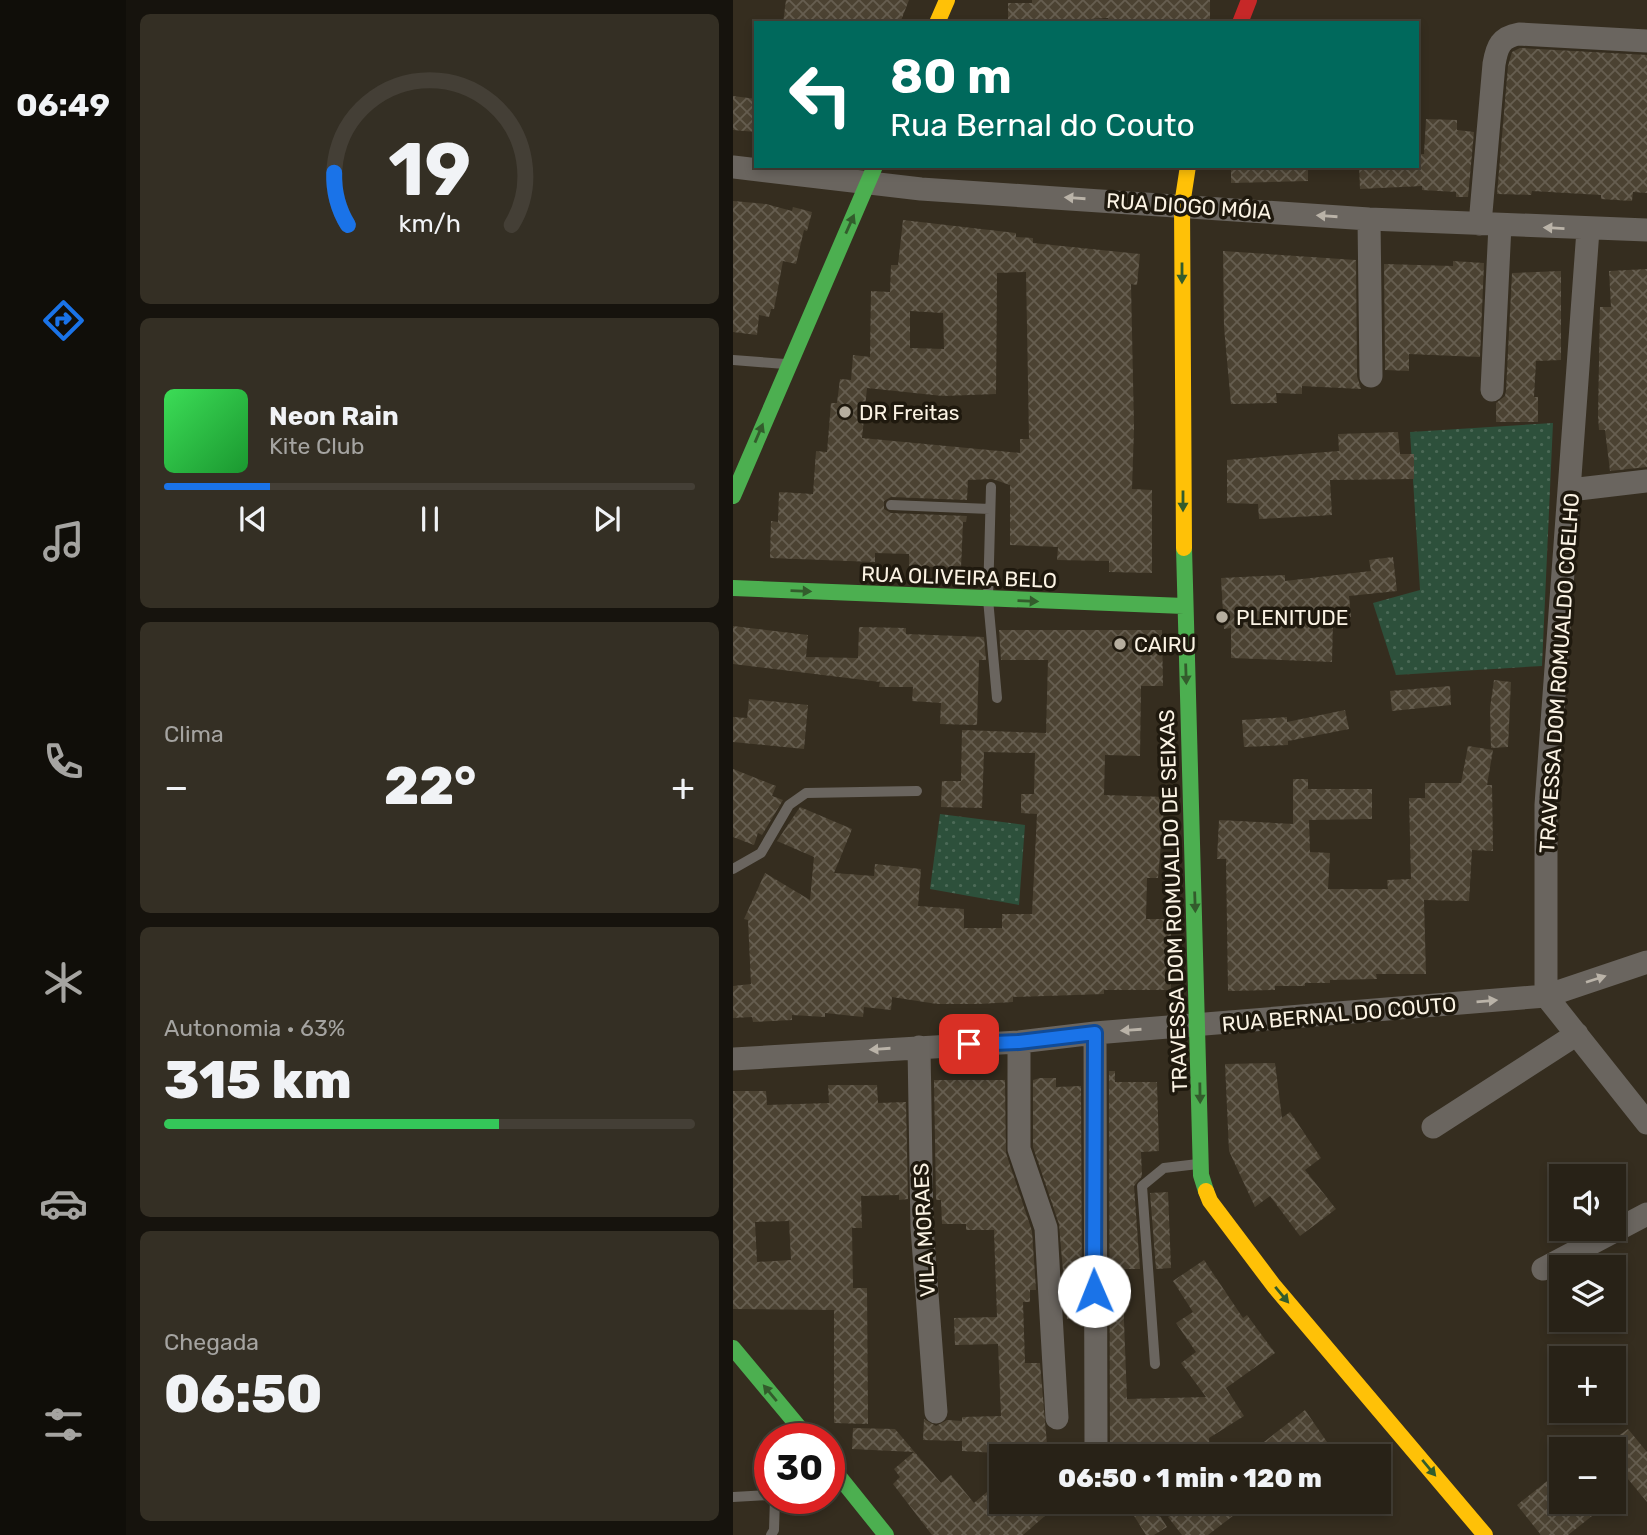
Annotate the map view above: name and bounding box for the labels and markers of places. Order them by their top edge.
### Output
place label: DR Freitas [859,400,959,425]
marker: DR Freitas [837,404,853,420]
place label: PLENITUDE [1236,605,1348,630]
marker: PLENITUDE [1214,609,1230,625]
place label: CAIRU [1134,632,1196,657]
marker: CAIRU [1112,636,1128,652]
pin [939,1014,999,1074]

